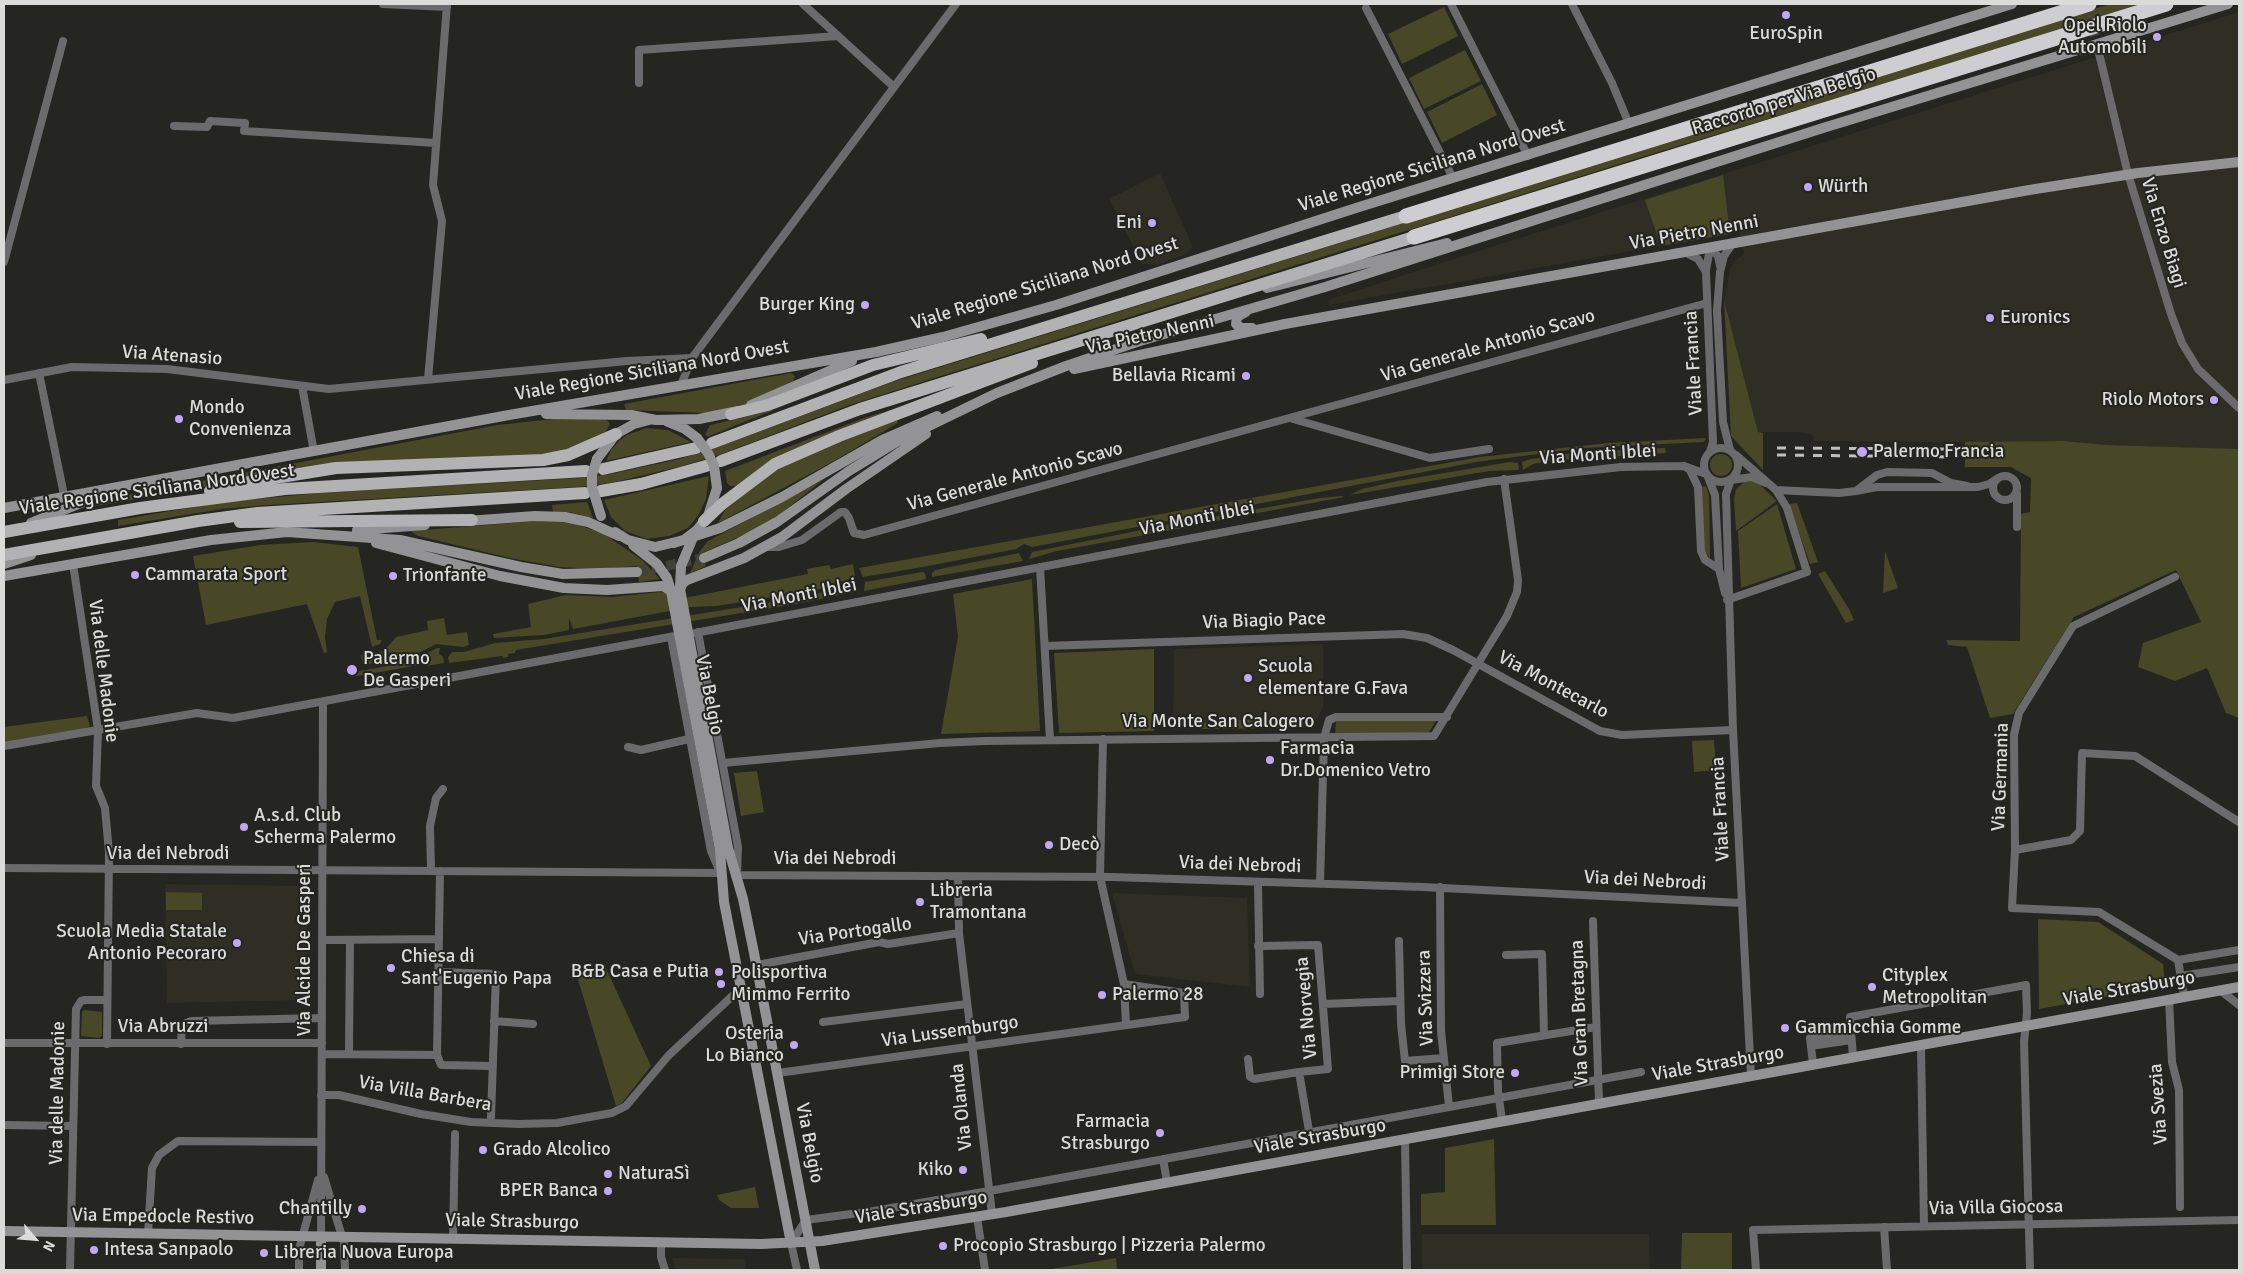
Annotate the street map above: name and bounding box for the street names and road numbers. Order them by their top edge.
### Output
street label: Raccordo per Via Belgio [1689,63,1879,141]
street label: Viale Regione Siciliana Nord Ovest [1296,114,1568,218]
street label: Via Enzo Biagi [2135,175,2191,291]
street label: Via Pietro Nenni [1628,210,1760,256]
street label: Viale Regione Siciliana Nord Ovest [909,232,1181,336]
street label: Via Generale Antonio Scavo [1378,304,1598,388]
street label: Via Pietro Nenni [1084,310,1216,360]
street label: Viale Francia [1680,310,1708,416]
street label: Viale Regione Siciliana Nord Ovest [513,336,791,406]
street label: Via Atenasio [121,341,223,371]
street label: Via Generale Antonio Scavo [905,437,1125,517]
street label: Via Monti Iblei [1539,440,1657,470]
street label: Viale Regione Siciliana Nord Ovest [18,459,296,521]
street label: Via Monti Iblei [1137,497,1257,541]
street label: Via Monti Iblei [739,574,859,618]
street label: Via delle Madonie [83,598,123,744]
street label: Via Biagio Pace [1202,607,1326,635]
street label: Via Montecarlo [1494,646,1612,724]
street label: Via Belgio [690,653,728,737]
street label: Via Monte San Calogero [1122,711,1314,733]
street label: Via Germania [1988,722,2014,832]
street label: Viale Francia [1707,756,1735,862]
street label: Via dei Nebrodi [107,843,229,865]
street label: Via dei Nebrodi [774,848,896,870]
street label: Via dei Nebrodi [1178,851,1302,879]
street label: Via Alcide De Gasperi [294,864,316,1036]
street label: Via dei Nebrodi [1583,866,1707,896]
street label: Via Portogallo [797,913,913,951]
street label: Via Gran Bretagna [1566,939,1594,1087]
street label: Via Svizzera [1413,949,1439,1047]
street label: Via Norvegia [1291,956,1323,1060]
street label: Viale Strasburgo [2061,966,2197,1012]
street label: Via Lussemburgo [880,1011,1020,1053]
street label: Via Abruzzi [117,1016,209,1038]
street label: Via delle Madonie [45,1021,71,1165]
street label: Viale Strasburgo [1650,1041,1786,1087]
street label: Via Olanda [946,1062,978,1152]
street label: Via Svezia [2145,1063,2173,1145]
street label: Via Villa Barbera [357,1071,493,1117]
street label: Via Belgio [790,1101,828,1185]
street label: Viale Strasburgo [1252,1114,1388,1160]
street label: Viale Strasburgo [853,1186,989,1230]
street label: Via Villa Giocosa [1928,1195,2064,1221]
street label: Via Empedocle Restivo [72,1204,254,1230]
street label: Viale Strasburgo [445,1209,579,1235]

